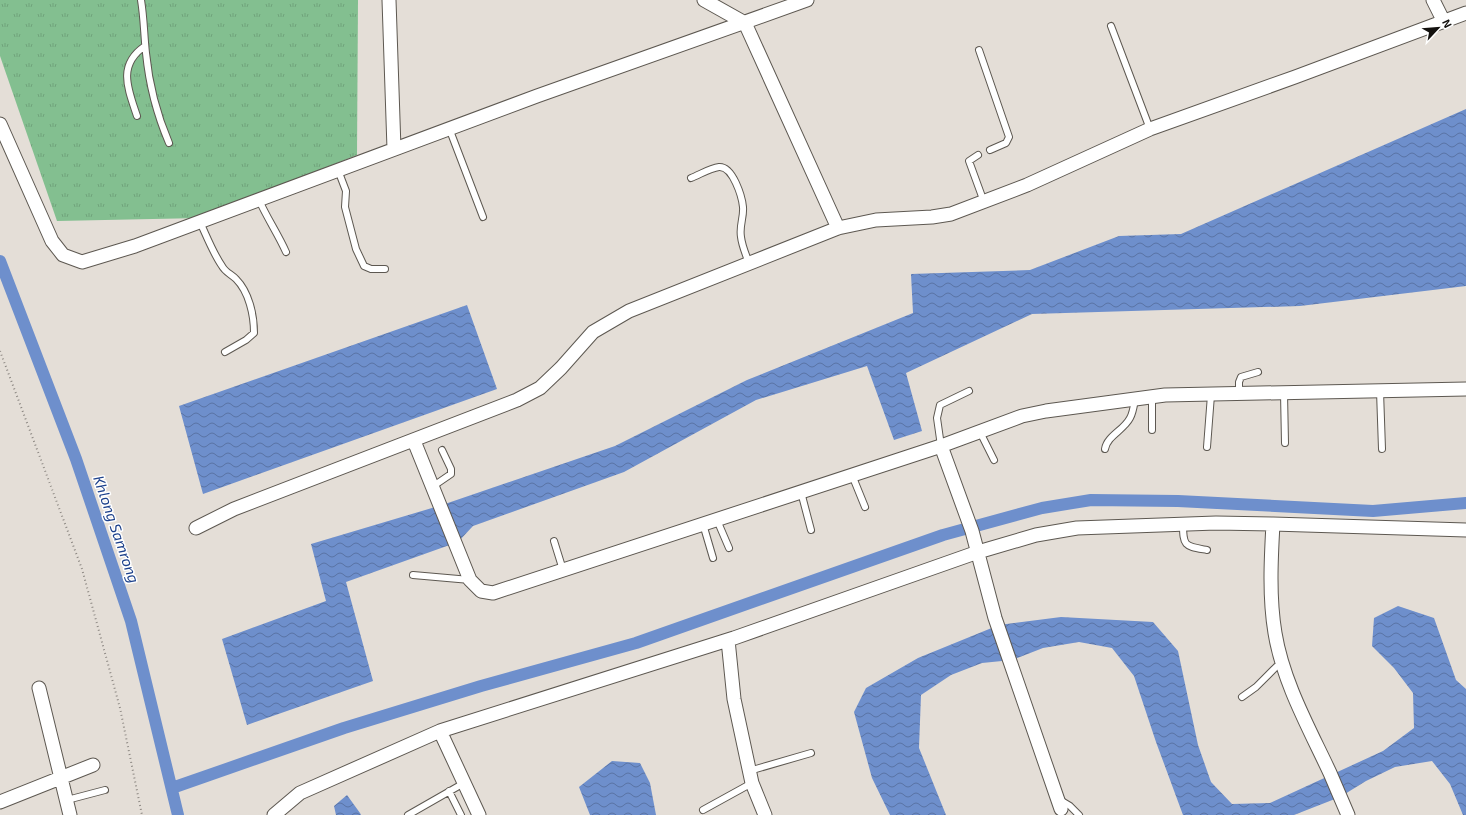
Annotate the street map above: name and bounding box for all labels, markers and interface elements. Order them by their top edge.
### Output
north arrow [1418,8,1458,48]
text: N [1440,17,1455,30]
water label: Khlong Samrong [90,473,144,585]

